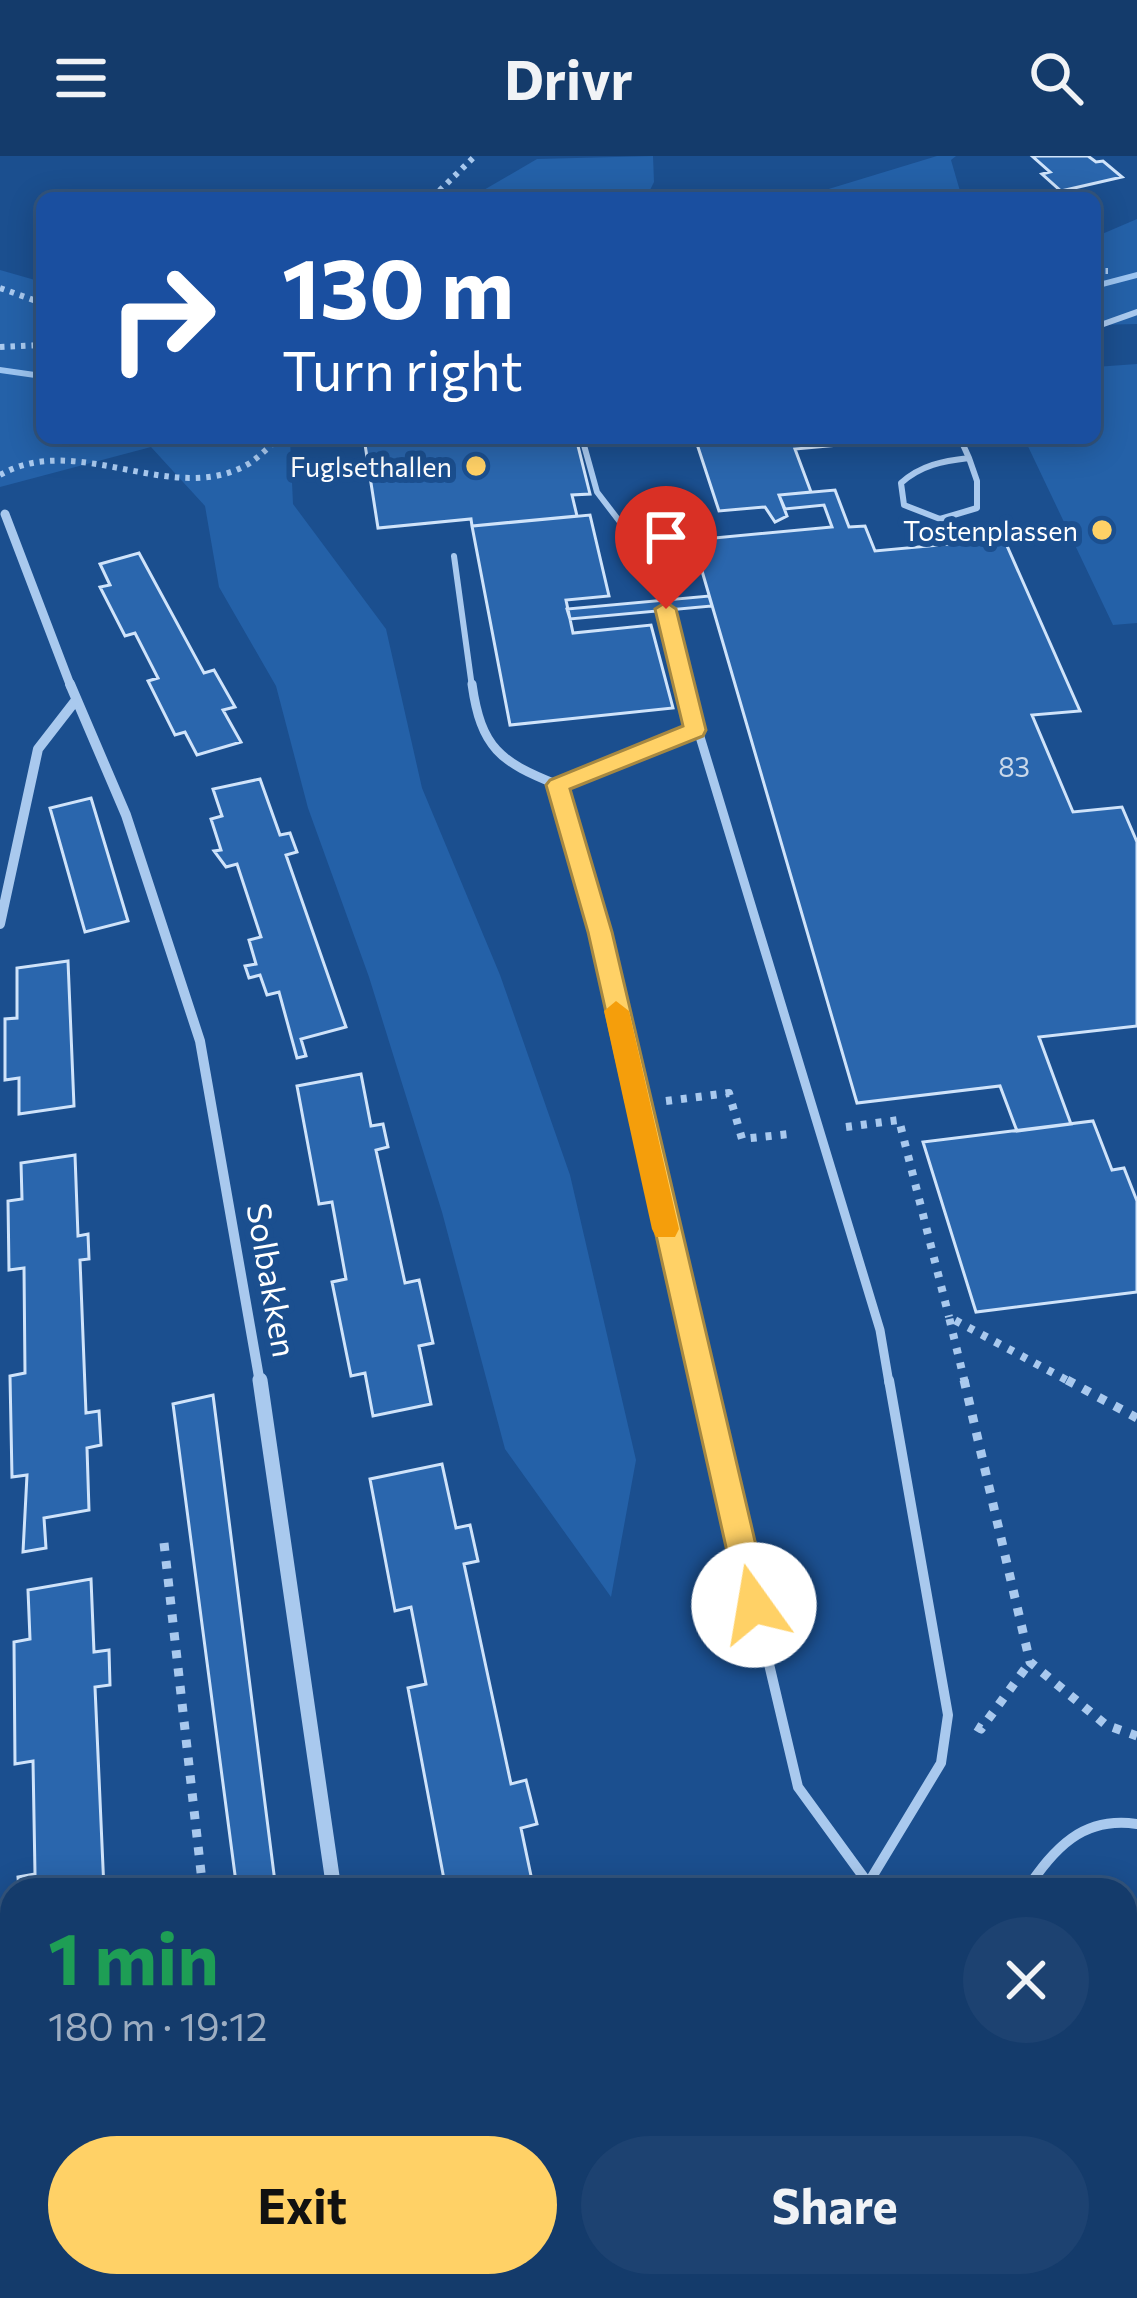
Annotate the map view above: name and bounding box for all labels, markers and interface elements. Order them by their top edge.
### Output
icon: menu [48,45,114,111]
text: Drivr [504,45,633,111]
icon: search [1023,45,1089,111]
text: 130 m [282,234,514,336]
icon: right [84,240,240,396]
text: Turn right [282,336,523,402]
place label: Fuglsethallen [290,450,452,483]
marker: Fuglsethallen [463,453,489,479]
pin [615,486,717,609]
icon: arrive [633,504,699,570]
place label: Tostenplassen [903,514,1078,547]
marker: Tostenplassen [1089,517,1115,543]
house number: 83 [998,750,1030,783]
street label: Solbakken [239,1200,307,1360]
position arrow [691,1542,817,1668]
text: 1 min [48,1912,219,2000]
button: close [963,1917,1089,2043]
text: 180 m · 19:12 [48,2001,267,2049]
button: Exit [48,2136,557,2274]
button: Share [581,2136,1089,2274]

